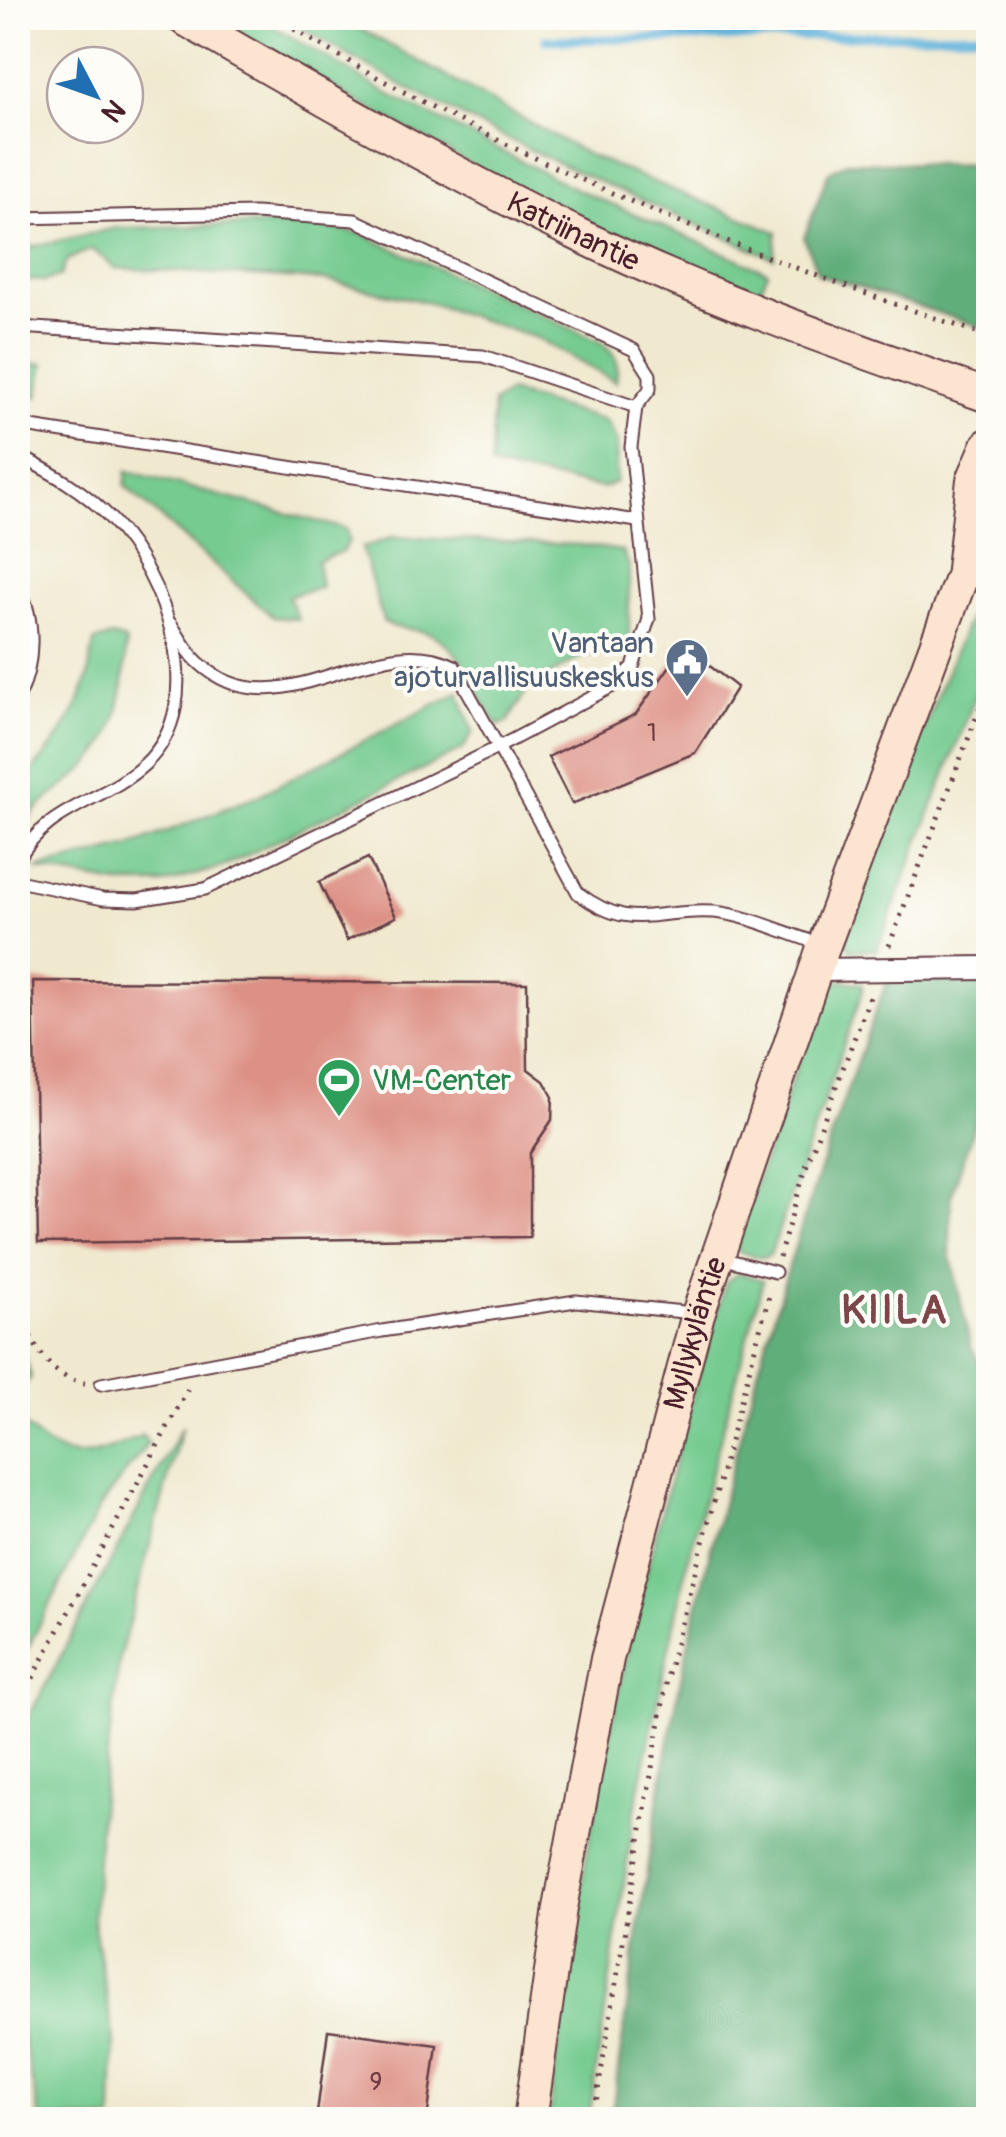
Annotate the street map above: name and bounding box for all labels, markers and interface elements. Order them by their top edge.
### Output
north arrow [45,45,145,145]
text: N [93,92,132,129]
street label: Katriinantie [501,183,646,279]
place label: Vantaan ajoturvallisuuskeskus [394,625,654,696]
public building icon: Vantaan ajoturvallisuuskeskus [664,637,710,698]
house number: 1 [647,718,657,749]
sports icon: VM-Center [316,1057,362,1118]
place label: VM-Center [372,1062,512,1099]
street label: Myllykyläntie [655,1252,735,1413]
district label: KIILA [841,1286,949,1335]
house number: 9 [370,2067,382,2098]

